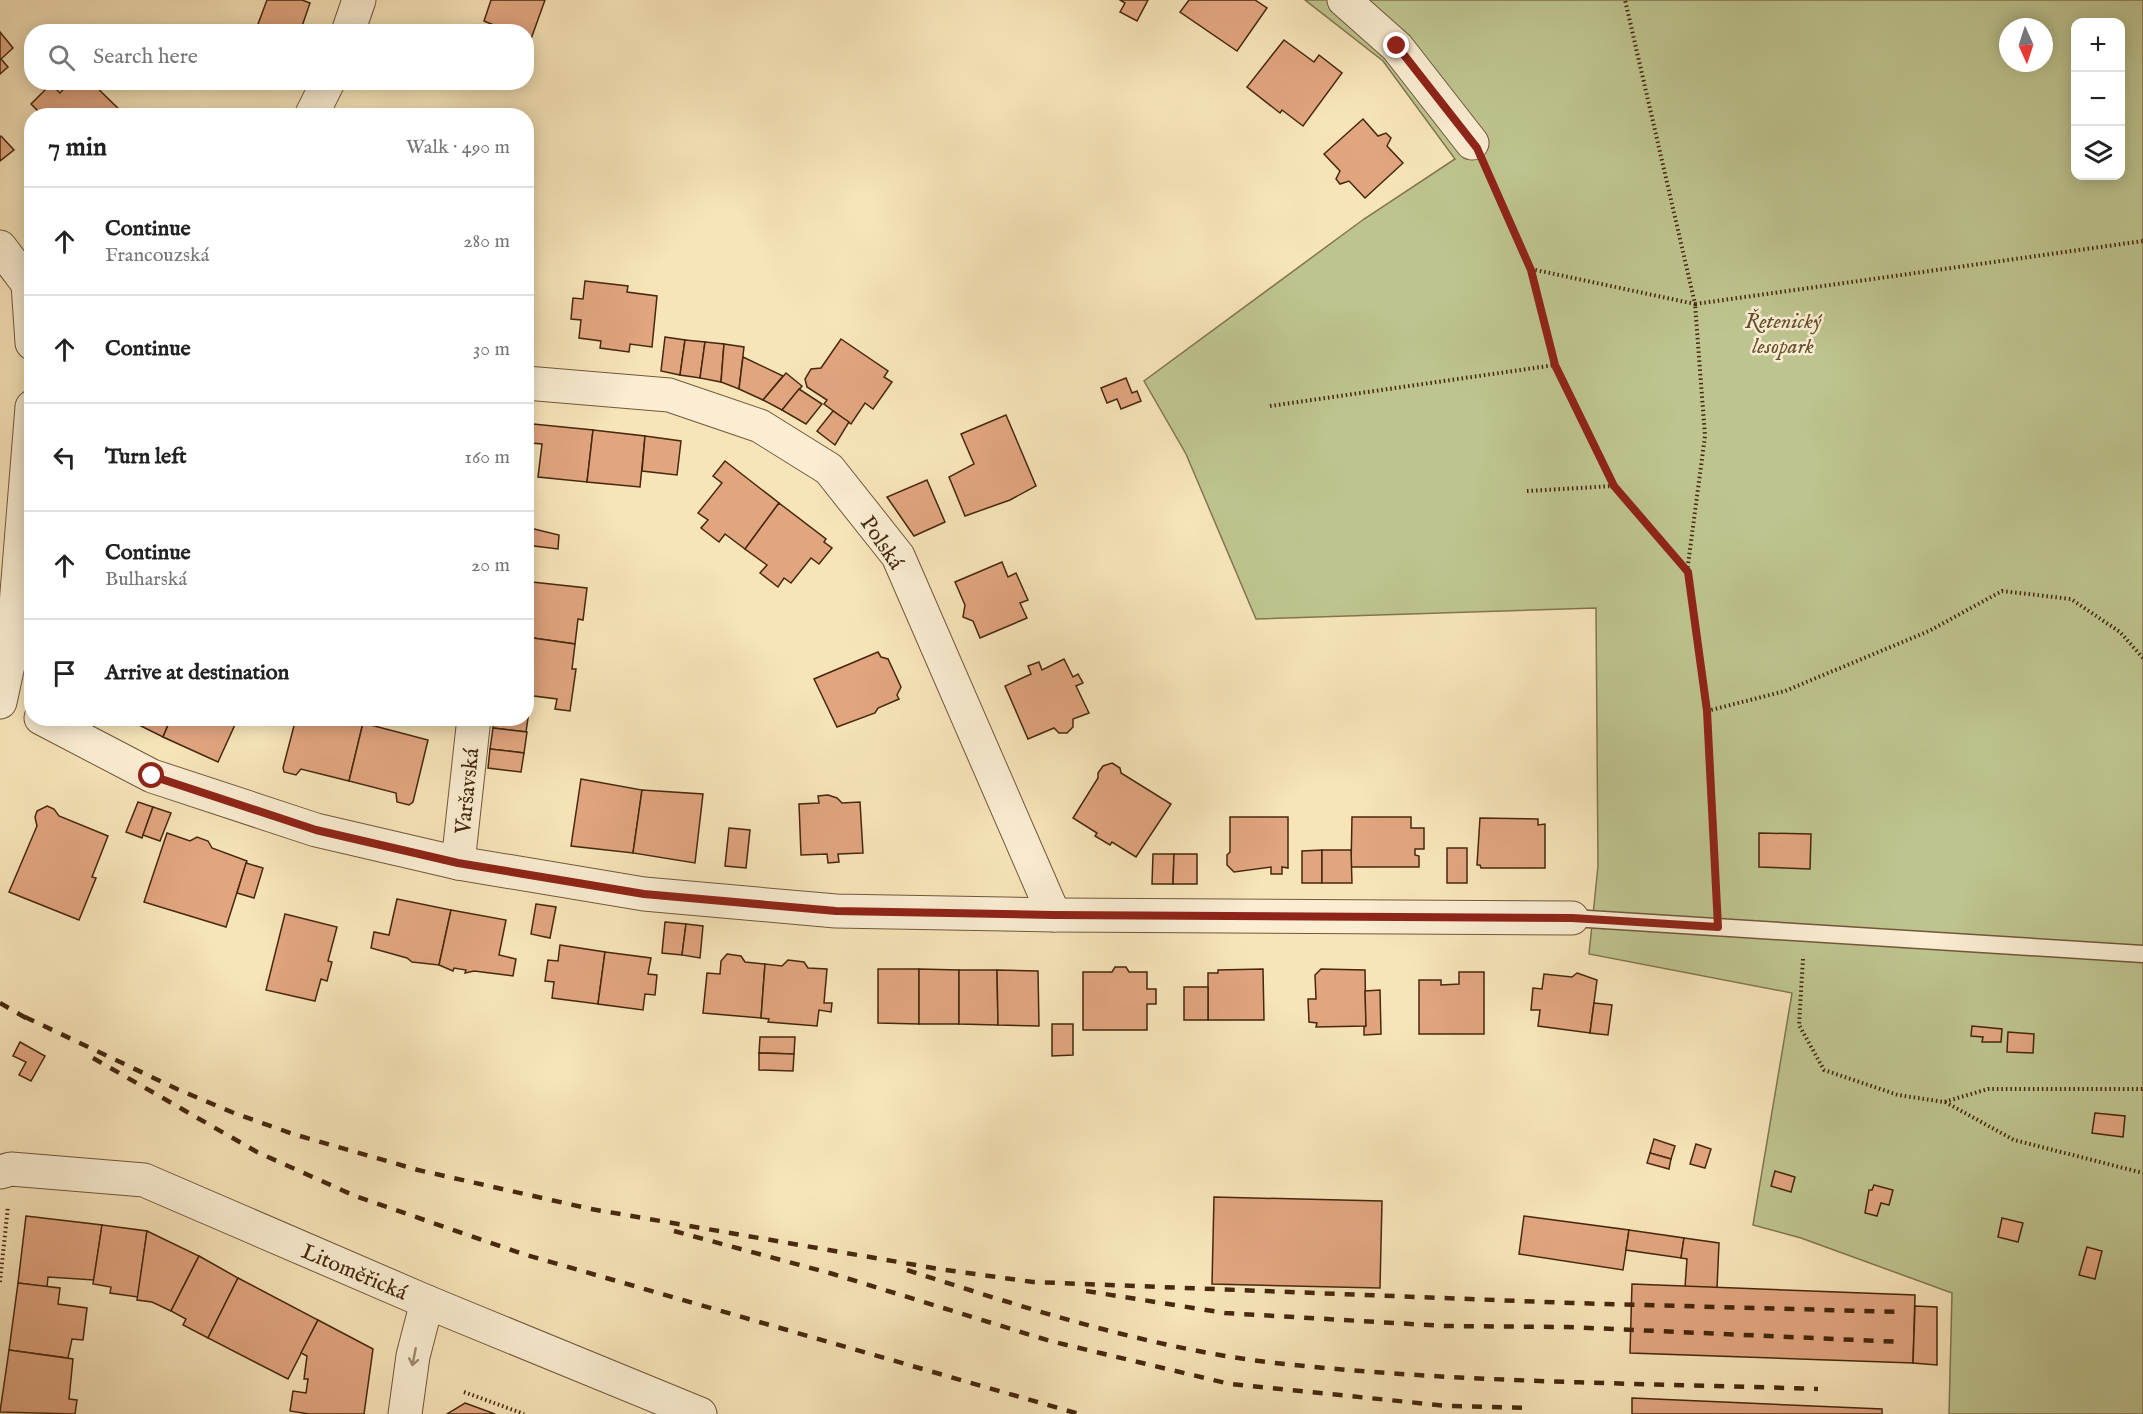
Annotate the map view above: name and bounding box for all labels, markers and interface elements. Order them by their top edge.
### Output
north arrow [1999,18,2053,72]
map controls [2071,18,2125,180]
button: + [2071,18,2125,72]
search box [24,24,534,90]
route end [1383,32,1409,58]
icon: search [45,41,78,74]
text: Search here [93,43,198,71]
button: − [2071,72,2125,126]
button: layers [2071,126,2125,180]
text: 7 min [48,131,107,164]
text: Walk · 490 m [406,135,510,160]
text: Continue [105,215,191,243]
icon: ahead [48,225,81,258]
text: 280 m [463,229,510,254]
text: Francouzská [105,243,209,268]
park label: Řetenický lesopark [1745,308,1823,361]
icon: ahead [48,333,81,366]
text: Continue [105,335,191,363]
text: 30 m [473,337,510,362]
icon: left [48,441,81,474]
text: Turn left [105,443,187,471]
text: 160 m [464,445,510,470]
street label: Polská [853,511,910,576]
text: Continue [105,539,191,567]
icon: ahead [48,549,81,582]
text: 20 m [471,553,510,578]
text: Bulharská [105,567,187,592]
icon: arrive [48,657,81,690]
text: Arrive at destination [105,659,289,687]
street label: Varšavská [449,746,486,837]
route start [138,762,164,788]
street label: Litoměřická [297,1238,412,1308]
one-way arrow [408,1347,419,1367]

